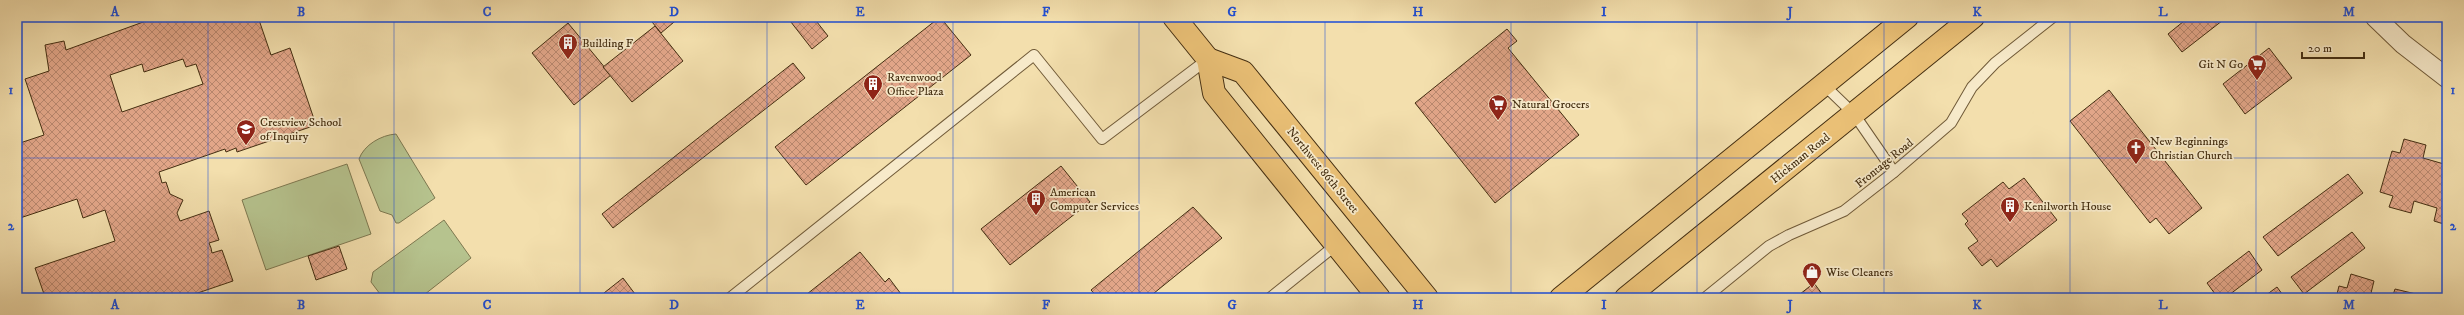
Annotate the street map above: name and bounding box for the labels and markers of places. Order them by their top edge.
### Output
building icon: Building F [557,32,579,60]
place label: Building F [582,36,634,51]
supermarket icon: Git N Go [2246,53,2268,81]
place label: Git N Go [2198,57,2243,72]
place label: Ravenwood Office Plaza [887,70,944,99]
building icon: Ravenwood Office Plaza [862,73,884,101]
supermarket icon: Natural Grocers [1487,93,1509,121]
place label: Natural Grocers [1512,97,1589,112]
place label: Crestview School of Inquiry [260,115,342,144]
school or university icon: Crestview School of Inquiry [235,118,257,146]
place label: New Beginnings Christian Church [2150,134,2233,163]
church icon: New Beginnings Christian Church [2125,137,2147,165]
place label: American Computer Services [1050,185,1139,214]
building icon: American Computer Services [1025,188,1047,216]
building icon: Kenilworth House [1999,195,2021,223]
place label: Kenilworth House [2024,199,2111,214]
shop icon: Wise Cleaners [1801,261,1823,289]
place label: Wise Cleaners [1825,265,1893,280]

